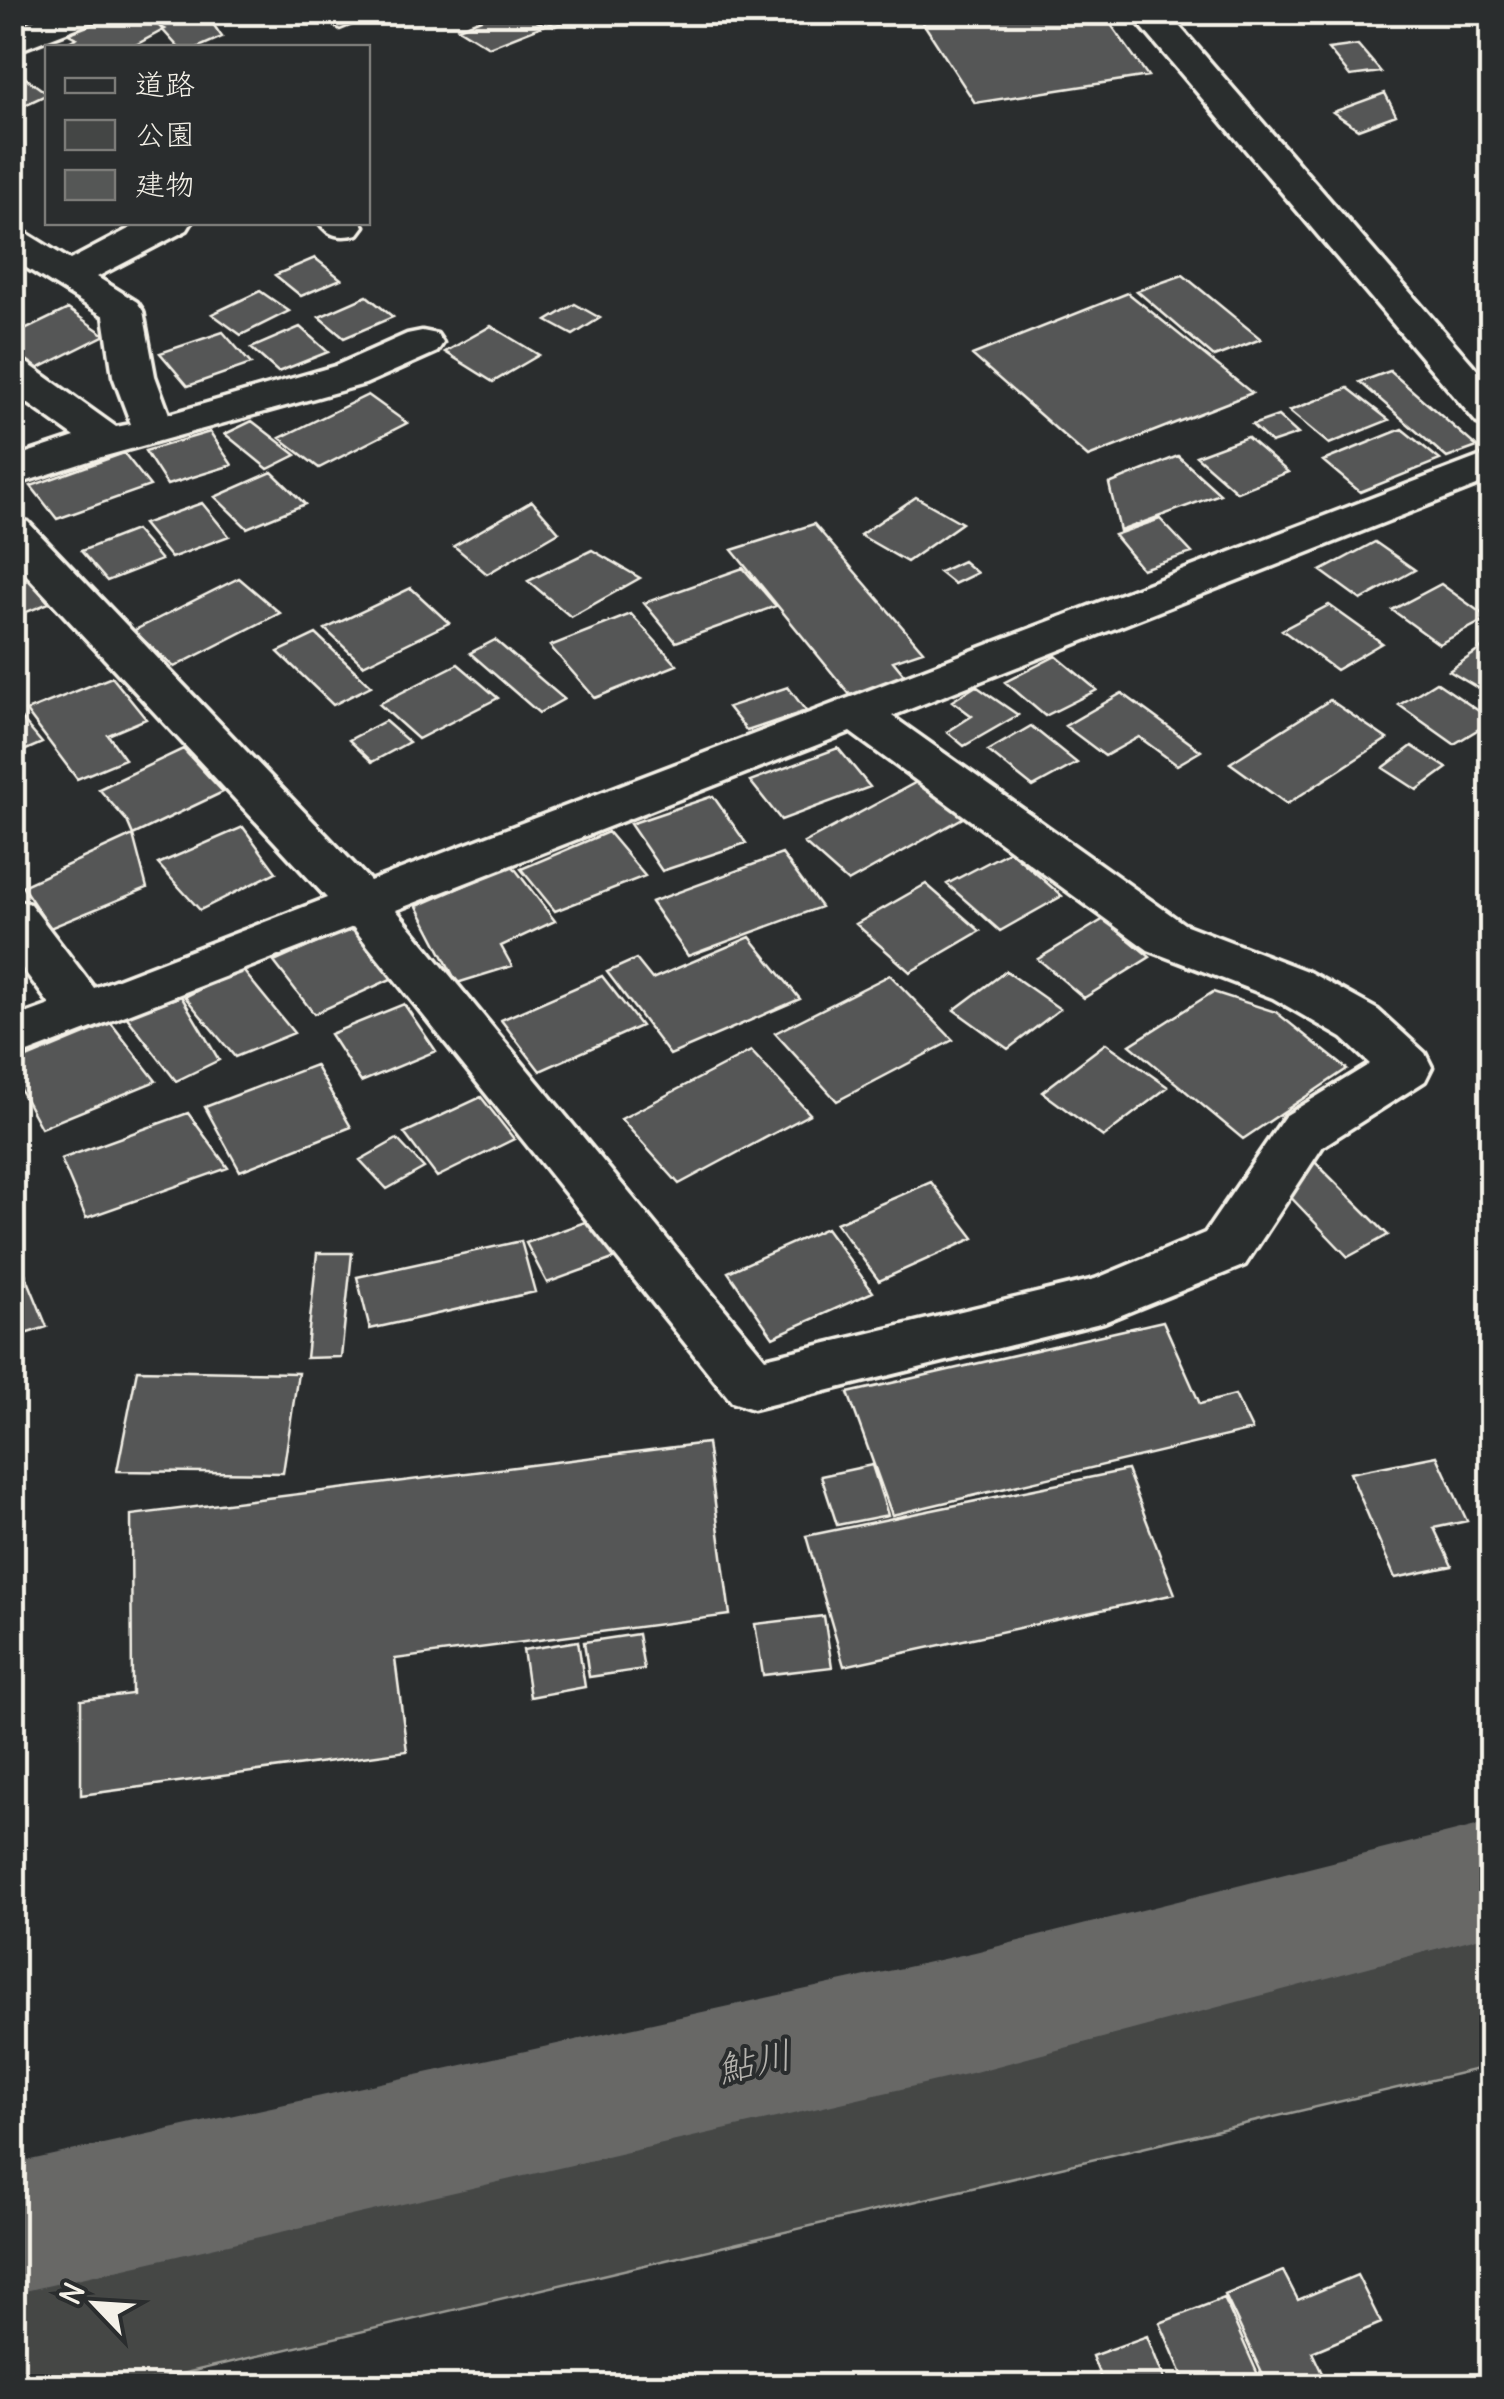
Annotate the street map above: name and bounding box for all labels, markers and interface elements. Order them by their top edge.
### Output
legend [45,45,370,225]
text: 道路 [135,65,195,103]
text: 公園 [135,115,195,153]
text: 建物 [135,165,195,203]
water label: 鮎川 [712,2030,796,2093]
north arrow [45,2254,145,2354]
text: N [52,2277,93,2310]

